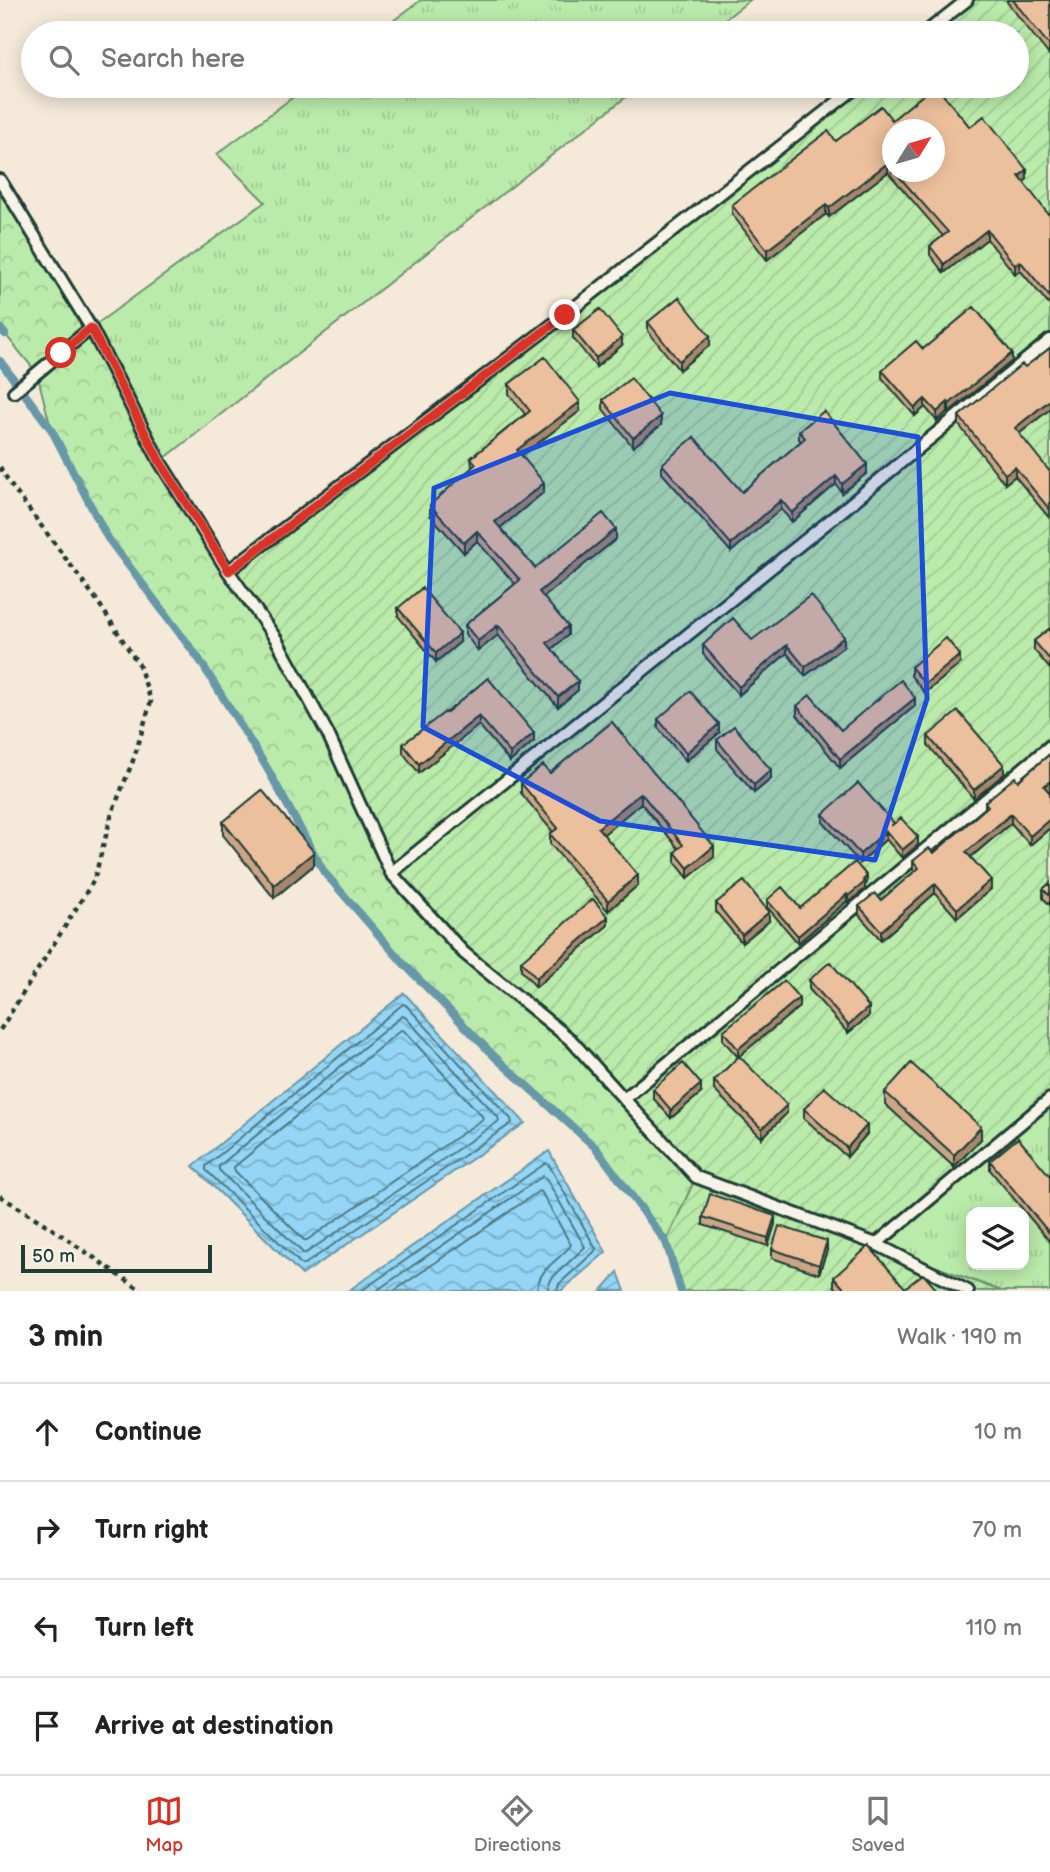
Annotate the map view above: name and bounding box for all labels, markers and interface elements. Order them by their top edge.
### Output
search box [21,21,1029,98]
icon: search [45,41,83,79]
text: Search here [101,44,245,75]
north arrow [882,119,945,182]
route end [549,299,580,330]
route start [45,337,76,368]
map controls [966,1207,1029,1270]
button: layers [966,1207,1029,1270]
scale bar [21,1242,212,1274]
text: 50 m [32,1245,75,1268]
text: 3 min [28,1319,103,1355]
text: Walk · 190 m [897,1323,1022,1351]
icon: ahead [28,1413,66,1451]
text: Continue [95,1417,202,1448]
text: 10 m [974,1418,1022,1446]
icon: right [28,1511,66,1549]
text: Turn right [95,1515,208,1546]
text: 70 m [972,1516,1022,1544]
icon: left [28,1609,66,1647]
text: Turn left [95,1613,194,1644]
text: 110 m [965,1614,1022,1642]
icon: arrive [28,1707,66,1745]
text: Arrive at destination [95,1711,334,1742]
tab: Map [145,1792,183,1857]
tab: Directions [474,1792,561,1857]
tab: Saved [851,1792,905,1857]

